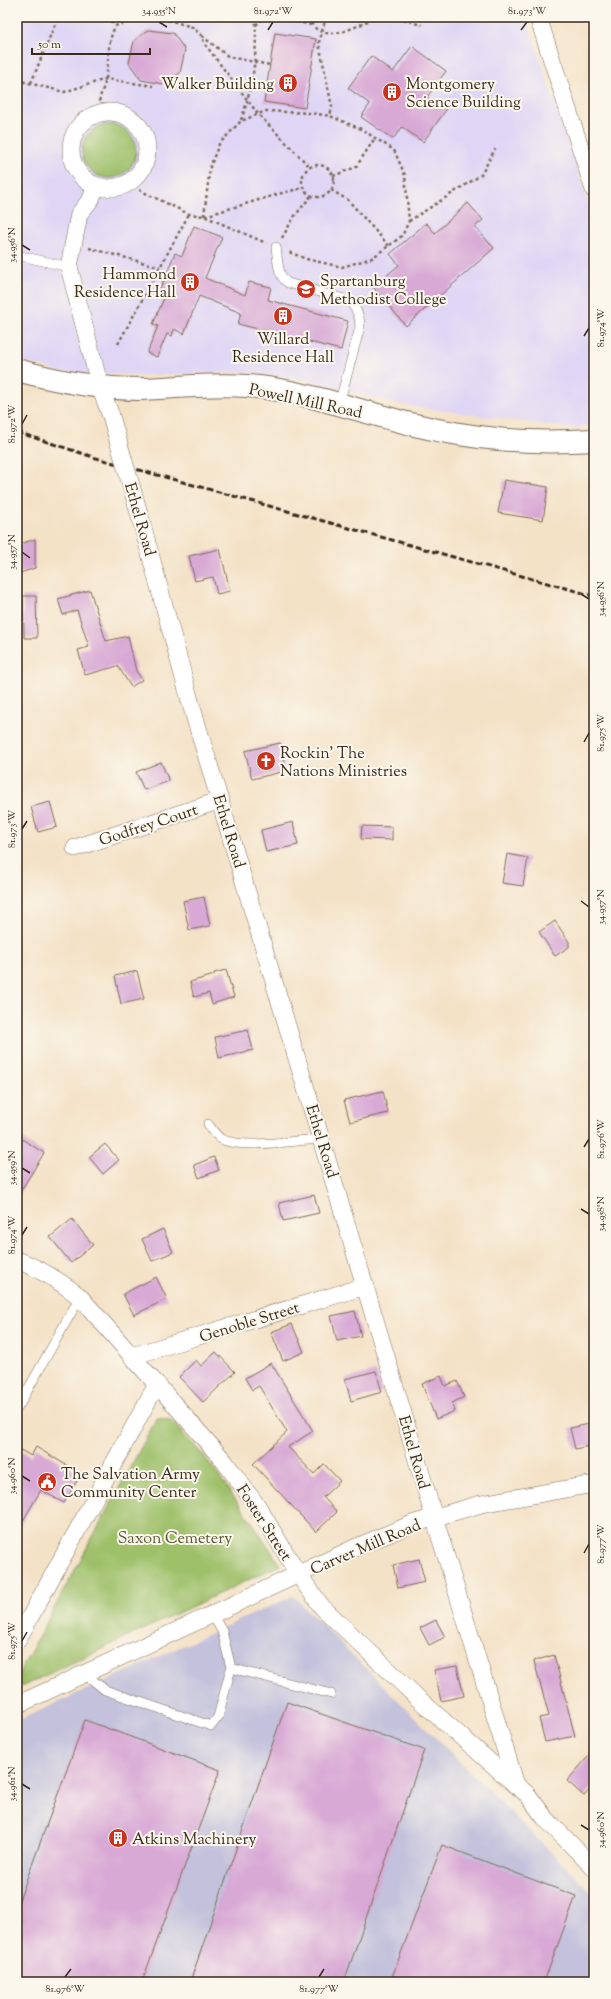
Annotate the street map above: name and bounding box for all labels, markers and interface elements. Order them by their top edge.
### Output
text: 34.955°N [142,4,176,19]
text: 81.972°W [254,4,292,19]
text: 81.973°W [508,4,546,19]
scale bar [32,30,150,56]
text: 50 m [37,36,61,54]
building icon: Walker Building [277,72,299,94]
place label: Walker Building [161,74,274,97]
place label: Montgomery Science Building [406,74,521,115]
building icon: Montgomery Science Building [381,81,403,103]
text: 34.956°N [5,227,20,263]
place label: Hammond Residence Hall [74,264,177,305]
building icon: Hammond Residence Hall [179,271,201,293]
place label: Spartanburg Methodist College [320,271,447,312]
school or university icon: Spartanburg Methodist College [295,278,317,300]
building icon: Willard Residence Hall [272,305,294,327]
text: 81.974°W [594,309,609,347]
place label: Willard Residence Hall [232,329,334,370]
street label: Powell Mill Road [247,379,364,426]
text: 81.972°W [5,405,20,443]
street label: Ethel Road [117,480,160,559]
text: 34.957°N [5,534,20,570]
text: 34.956°N [594,581,609,617]
text: 81.975°W [594,714,609,752]
place label: Rockin’ The Nations Ministries [280,743,407,784]
church icon: Rockin’ The Nations Ministries [255,750,277,772]
street label: Ethel Road [206,792,250,871]
street label: Godfrey Court [96,799,202,853]
text: 81.973°W [5,810,20,848]
text: 34.957°N [594,889,609,925]
street label: Ethel Road [299,1102,343,1181]
text: 81.976°W [594,1119,609,1159]
text: 34.959°N [5,1150,20,1186]
text: 34.958°N [594,1196,609,1232]
text: 81.974°W [5,1216,20,1254]
street label: Genoble Street [197,1297,303,1350]
street label: Ethel Road [391,1413,434,1492]
text: 34.960°N [5,1458,20,1494]
place label: The Salvation Army Community Center [61,1464,200,1505]
public building icon: The Salvation Army Community Center [36,1471,58,1493]
street label: Foster Street [229,1480,297,1567]
street label: Carver Mill Road [307,1515,425,1582]
text: 81.977°W [594,1524,609,1564]
park label: Saxon Cemetery [118,1528,232,1551]
text: 81.975°W [5,1622,20,1660]
text: 34.961°N [5,1766,20,1802]
text: 34.960°N [594,1812,609,1848]
building icon: Atkins Machinery [107,1827,129,1849]
place label: Atkins Machinery [132,1829,256,1852]
text: 81.976°W [45,1982,85,1997]
text: 81.977°W [299,1982,339,1997]

